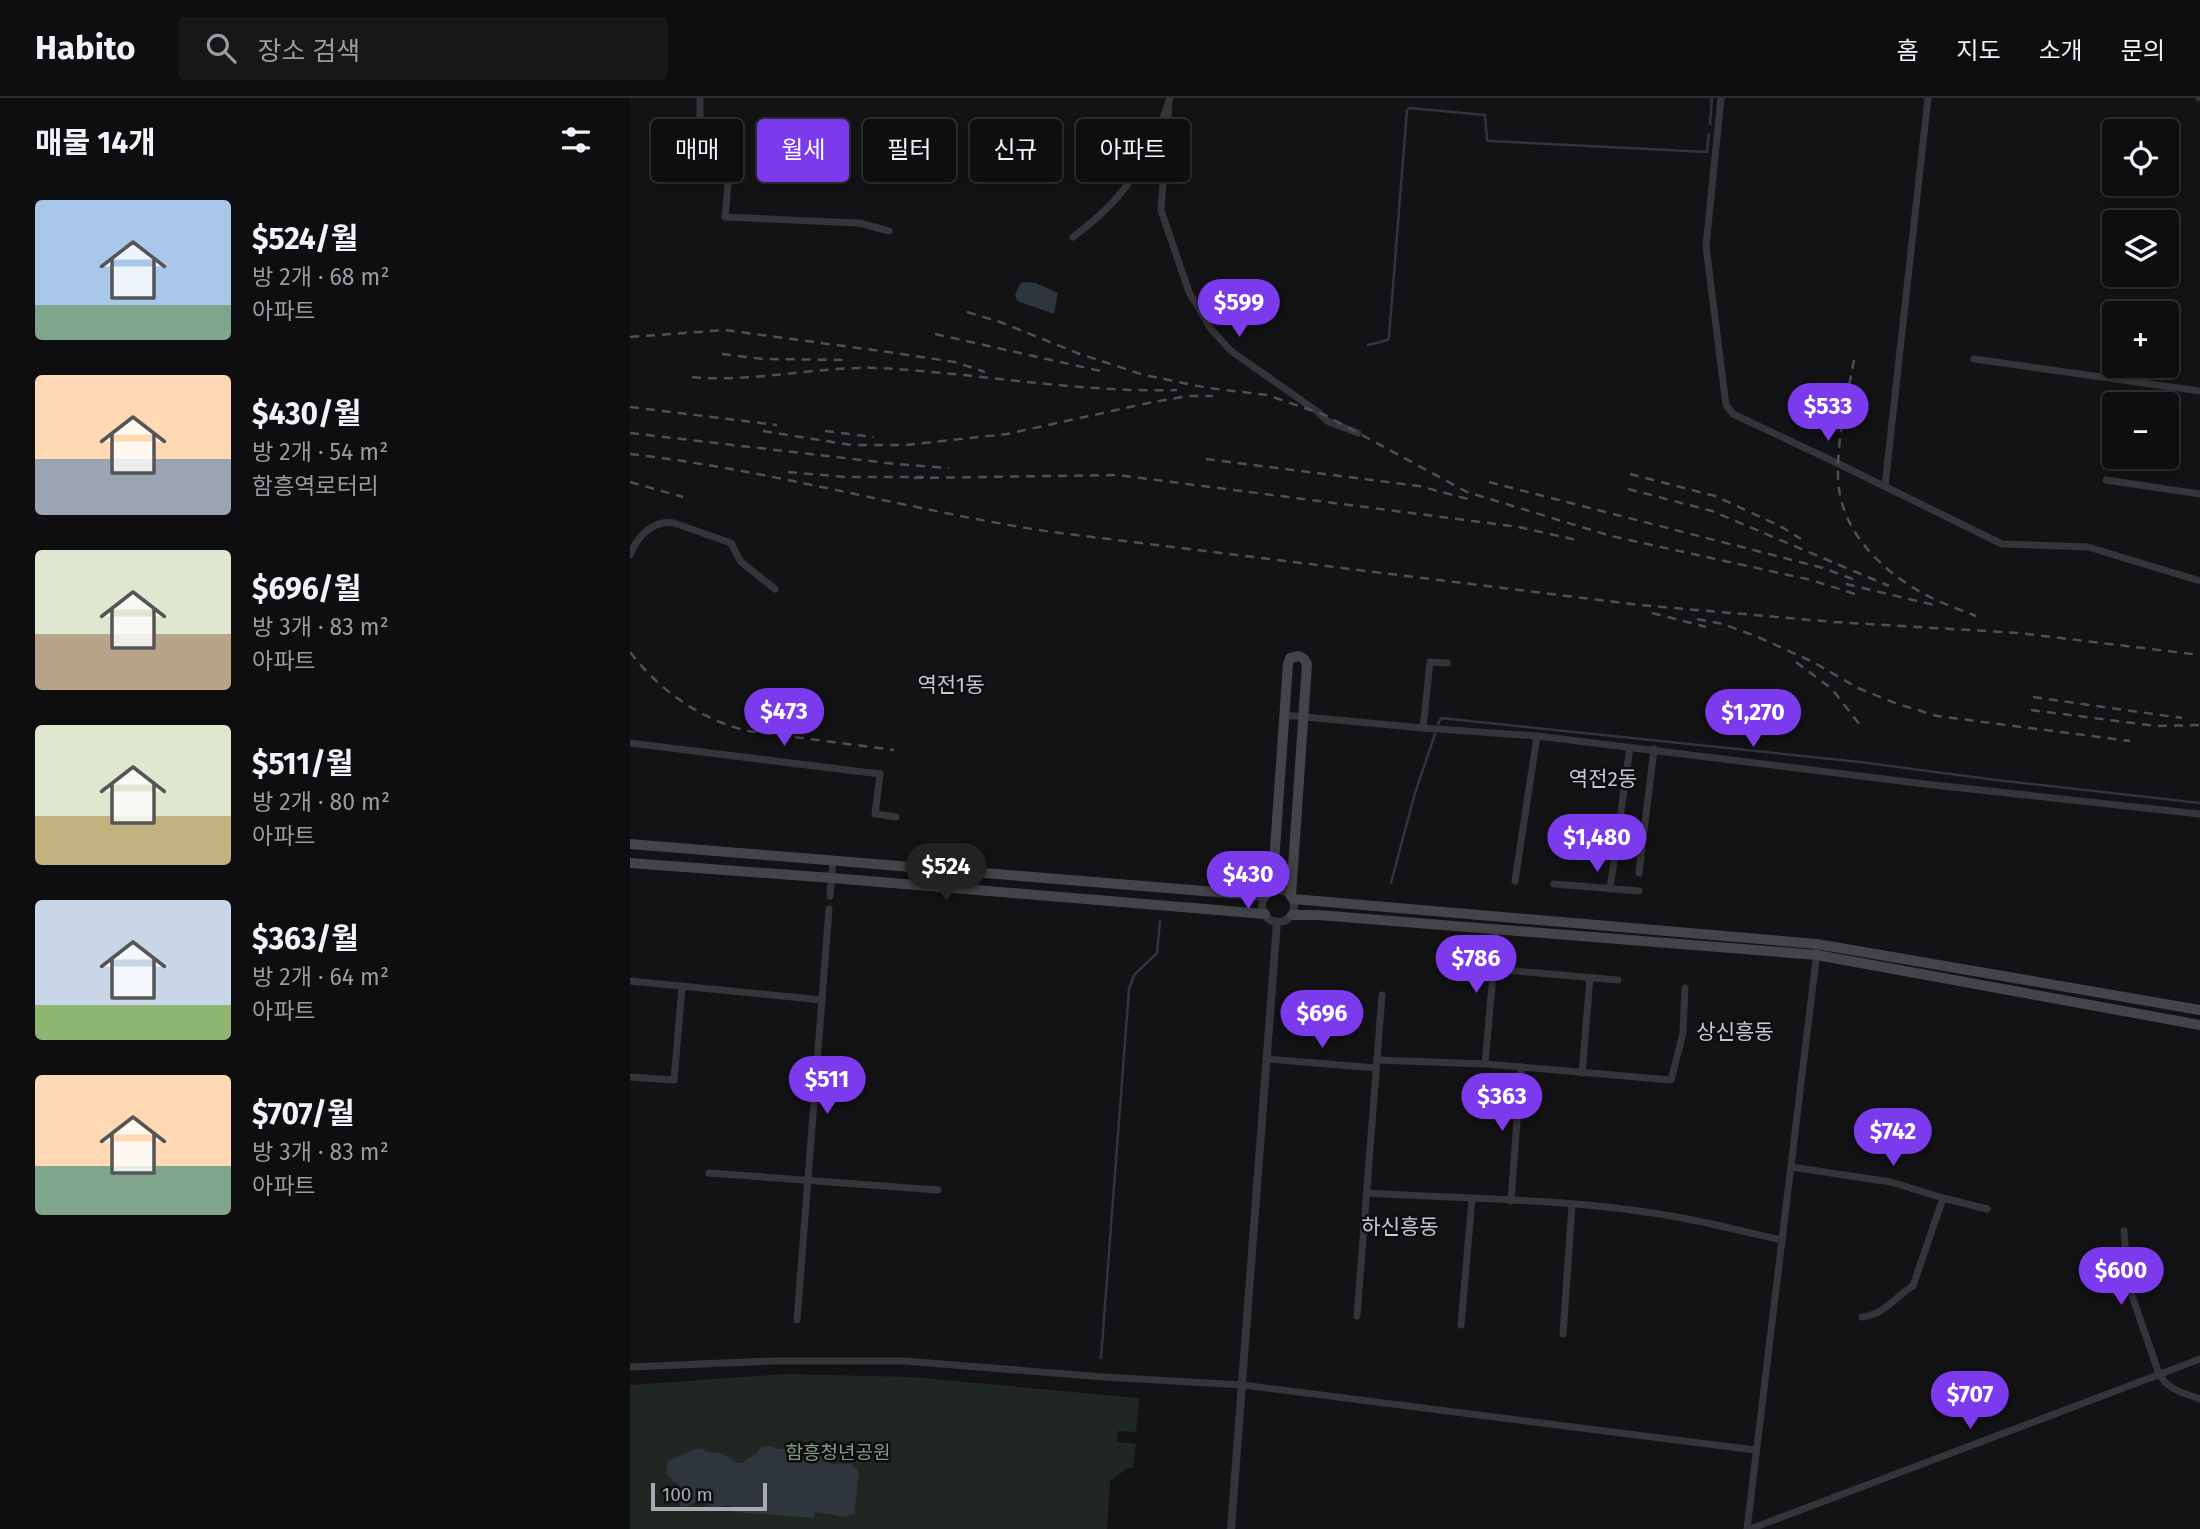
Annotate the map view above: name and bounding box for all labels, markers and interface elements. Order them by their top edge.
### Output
search box [178,17,668,80]
text: Habito [35,28,136,68]
icon: search [202,29,240,67]
text: 장소 검색 [258,36,360,67]
text: 홈 [1896,37,1918,65]
text: 지도 [1956,37,2001,65]
text: 소개 [2039,37,2083,65]
text: 문의 [2121,37,2165,65]
chip: 매매 [651,119,743,182]
chip: 월세 [757,119,849,182]
chip: 필터 [863,119,956,182]
chip: 신규 [970,119,1062,182]
chip: 아파트 [1076,119,1190,182]
map controls [2102,119,2179,469]
button: locate [2102,119,2179,196]
icon: filters [557,121,595,159]
text: 매물 14개 [35,125,156,161]
button: layers [2102,210,2179,287]
text: $524/월 [252,221,358,257]
icon: home [91,228,175,312]
text: 방 2개 · 68 m² [252,263,389,291]
pin: $599 [1198,280,1280,339]
text: $599 [1214,288,1264,316]
text: 아파트 [252,297,315,325]
button: + [2102,301,2179,378]
pin: $533 [1787,384,1869,443]
text: $533 [1804,392,1852,420]
button: − [2102,392,2179,469]
text: $430/월 [252,396,361,432]
icon: home [91,403,175,487]
text: 방 2개 · 54 m² [252,438,388,466]
text: 함흥역로터리 [252,472,379,500]
text: $696/월 [252,571,361,607]
icon: home [91,578,175,662]
text: 방 3개 · 83 m² [252,613,389,641]
text: 아파트 [252,647,315,675]
district label: 역전1동 [917,672,985,698]
pin: $473 [743,688,825,748]
pin: $1,270 [1696,690,1810,749]
text: $473 [760,697,808,725]
text: $1,270 [1721,698,1785,726]
text: $511/월 [252,746,353,782]
icon: home [91,753,175,837]
district label: 역전2동 [1569,766,1637,792]
text: 방 2개 · 80 m² [252,788,390,816]
pin: $1,480 [1540,814,1654,874]
text: 아파트 [252,822,315,850]
text: $1,480 [1563,823,1631,851]
pin: $524 [905,844,987,903]
text: $524 [922,852,970,880]
pin: $430 [1207,852,1289,911]
text: $430 [1223,860,1273,888]
text: $363/월 [252,921,359,957]
icon: home [91,928,175,1012]
pin: $786 [1435,936,1517,995]
text: $786 [1452,944,1500,972]
text: 방 2개 · 64 m² [252,963,389,991]
pin: $696 [1281,990,1363,1050]
text: 아파트 [252,997,315,1025]
text: $696 [1296,999,1348,1027]
district label: 상신흥동 [1696,1019,1774,1045]
pin: $511 [786,1056,868,1116]
text: $511 [805,1065,849,1093]
pin: $363 [1461,1074,1543,1133]
text: $363 [1477,1082,1527,1110]
text: $707/월 [252,1096,355,1132]
icon: home [91,1103,175,1187]
pin: $742 [1852,1108,1934,1168]
text: $742 [1870,1117,1916,1145]
text: 방 3개 · 83 m² [252,1138,389,1166]
text: 아파트 [252,1172,315,1200]
district label: 하신흥동 [1361,1214,1439,1240]
pin: $600 [2080,1248,2162,1307]
text: $600 [2095,1256,2147,1284]
pin: $707 [1929,1372,2011,1431]
text: $707 [1947,1380,1993,1408]
park label: 함흥청년공원 [786,1441,890,1464]
scale bar [651,1480,766,1512]
text: 100 m [662,1483,713,1506]

